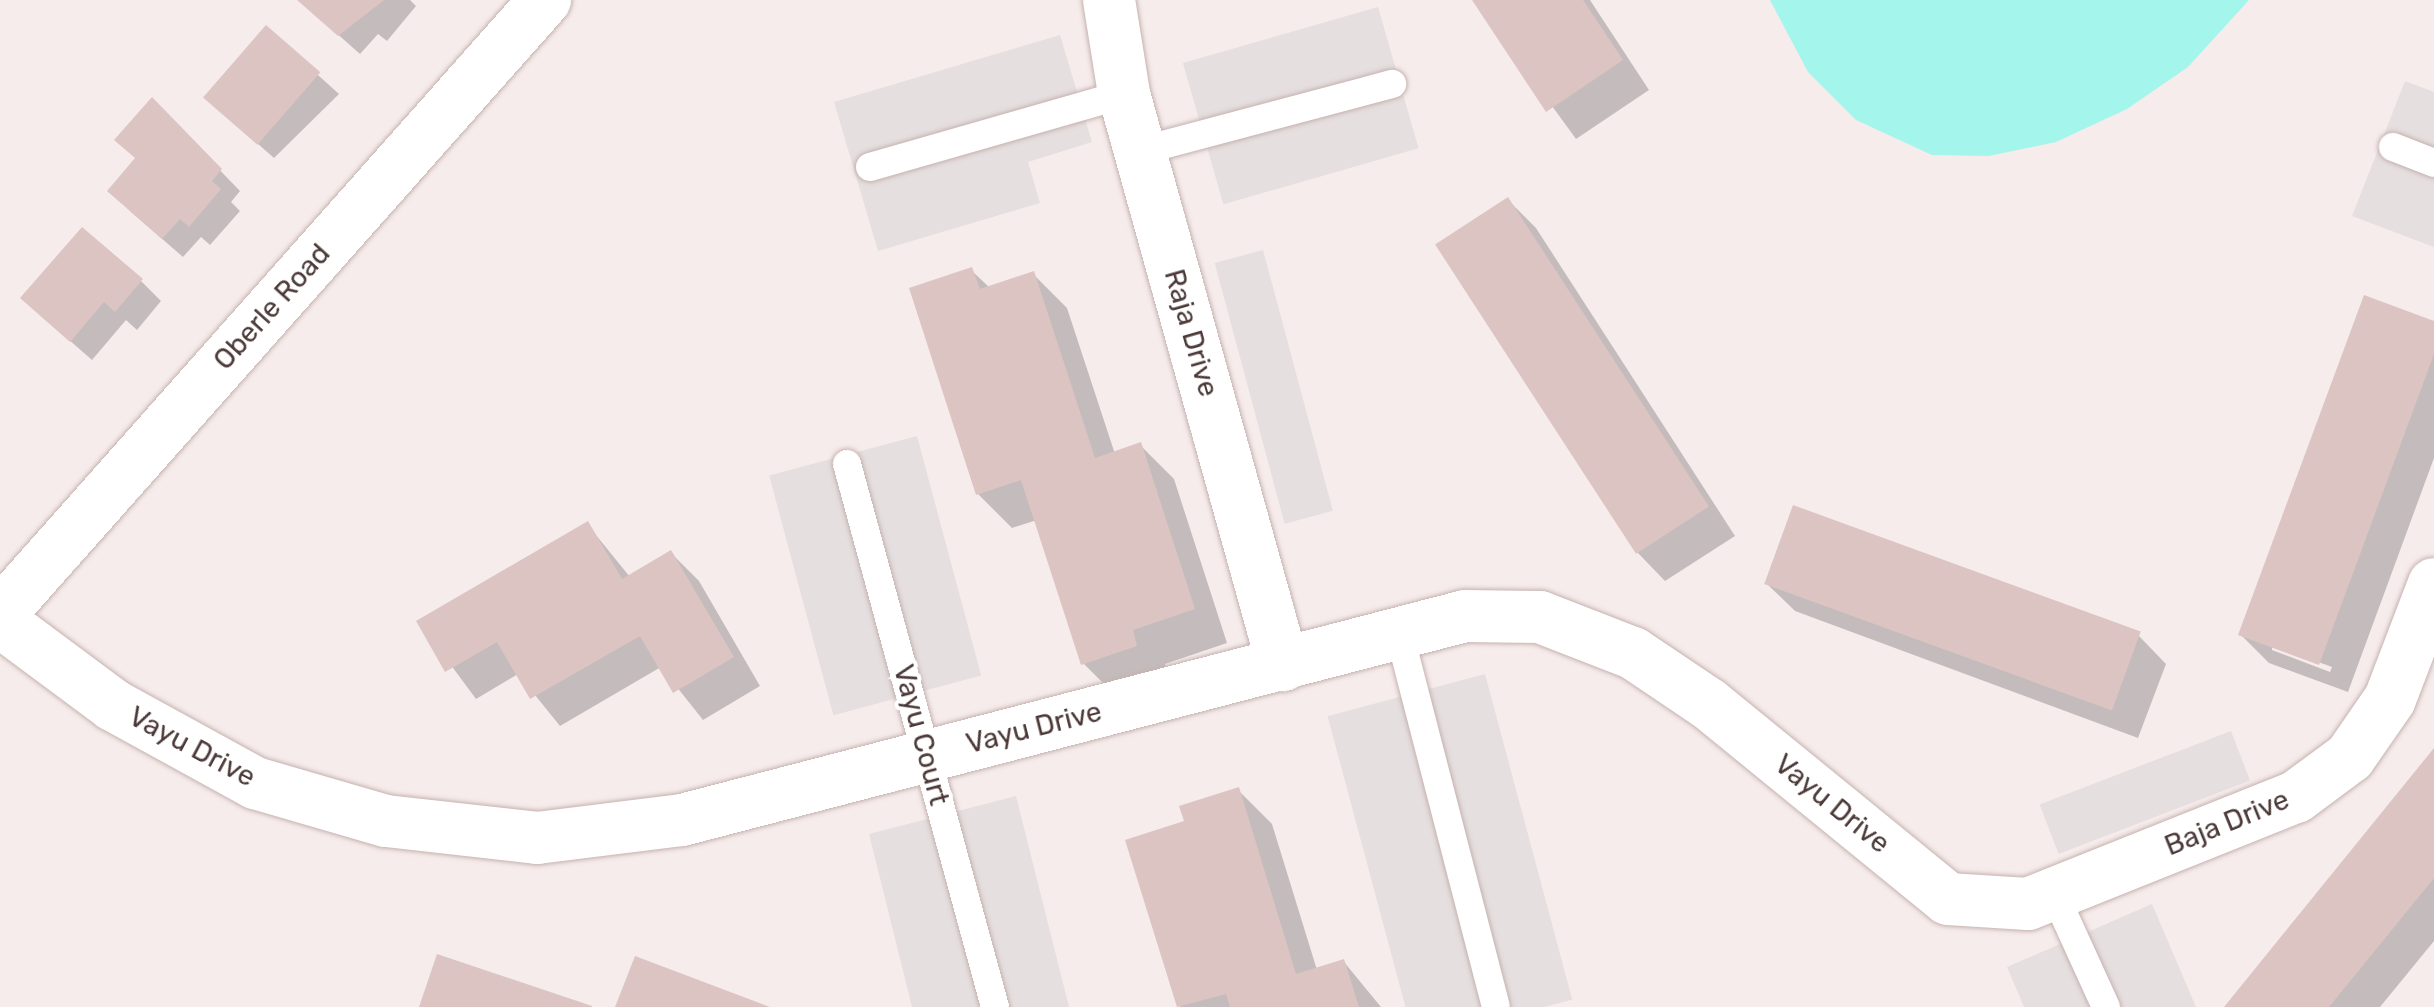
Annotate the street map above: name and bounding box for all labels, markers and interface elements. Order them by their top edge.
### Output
street label: Oberle Road [207,237,337,377]
street label: Raja Drive [1157,265,1225,401]
street label: Vayu Court [886,661,956,809]
street label: Vayu Drive [963,695,1105,761]
street label: Vayu Drive [123,700,261,794]
street label: Vayu Drive [1768,747,1896,861]
street label: Baja Drive [2160,783,2294,863]

